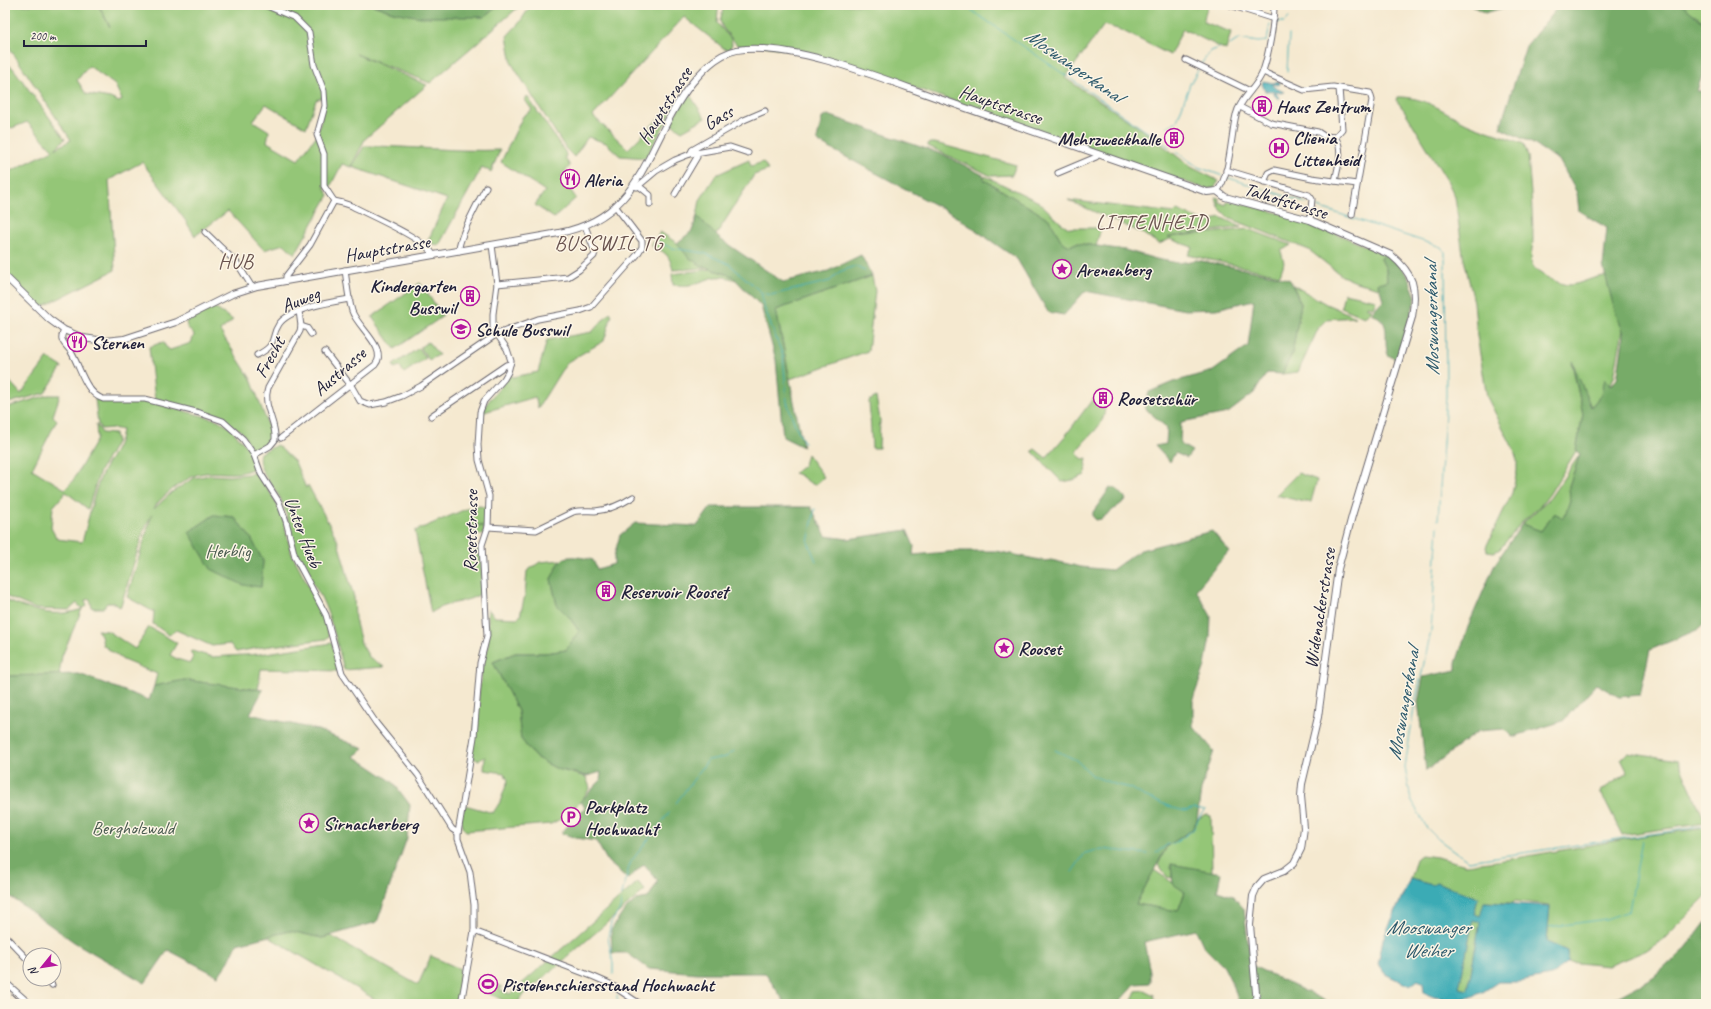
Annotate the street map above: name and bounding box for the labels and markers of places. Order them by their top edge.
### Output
building icon: Haus Zentrum [1251,95,1273,117]
place label: Haus Zentrum [1276,95,1372,119]
place label: Clienia Littenheid [1293,126,1363,172]
place label: Mehrzweckhalle [1058,127,1162,151]
building icon: Mehrzweckhalle [1163,127,1185,149]
hospital icon: Clienia Littenheid [1268,137,1290,159]
restaurant icon: Aleria [559,168,581,190]
place label: Aleria [584,168,624,192]
place icon: Arenenberg [1051,258,1073,280]
place label: Arenenberg [1076,258,1153,282]
place label: Kindergarten Busswil [370,274,460,320]
building icon: Kindergarten Busswil [459,285,481,307]
school or university icon: Schule Busswil [450,318,472,340]
place label: Schule Busswil [475,318,572,342]
restaurant icon: Sternen [66,331,88,353]
place label: Sternen [91,331,145,355]
building icon: Roosetschür [1092,387,1114,409]
place label: Roosetschür [1117,387,1199,411]
building icon: Reservoir Rooset [595,580,617,602]
place label: Reservoir Rooset [620,580,731,604]
place icon: Rooset [993,637,1015,659]
place label: Rooset [1018,637,1064,661]
place label: Parkplatz Hochwacht [585,795,661,841]
parking icon: Parkplatz Hochwacht [560,806,582,828]
place icon: Sirnacherberg [298,812,320,834]
place label: Sirnacherberg [323,812,420,836]
sports icon: Pistolenschiessstand Hochwacht [477,973,499,995]
place label: Pistolenschiessstand Hochwacht [502,973,716,997]

